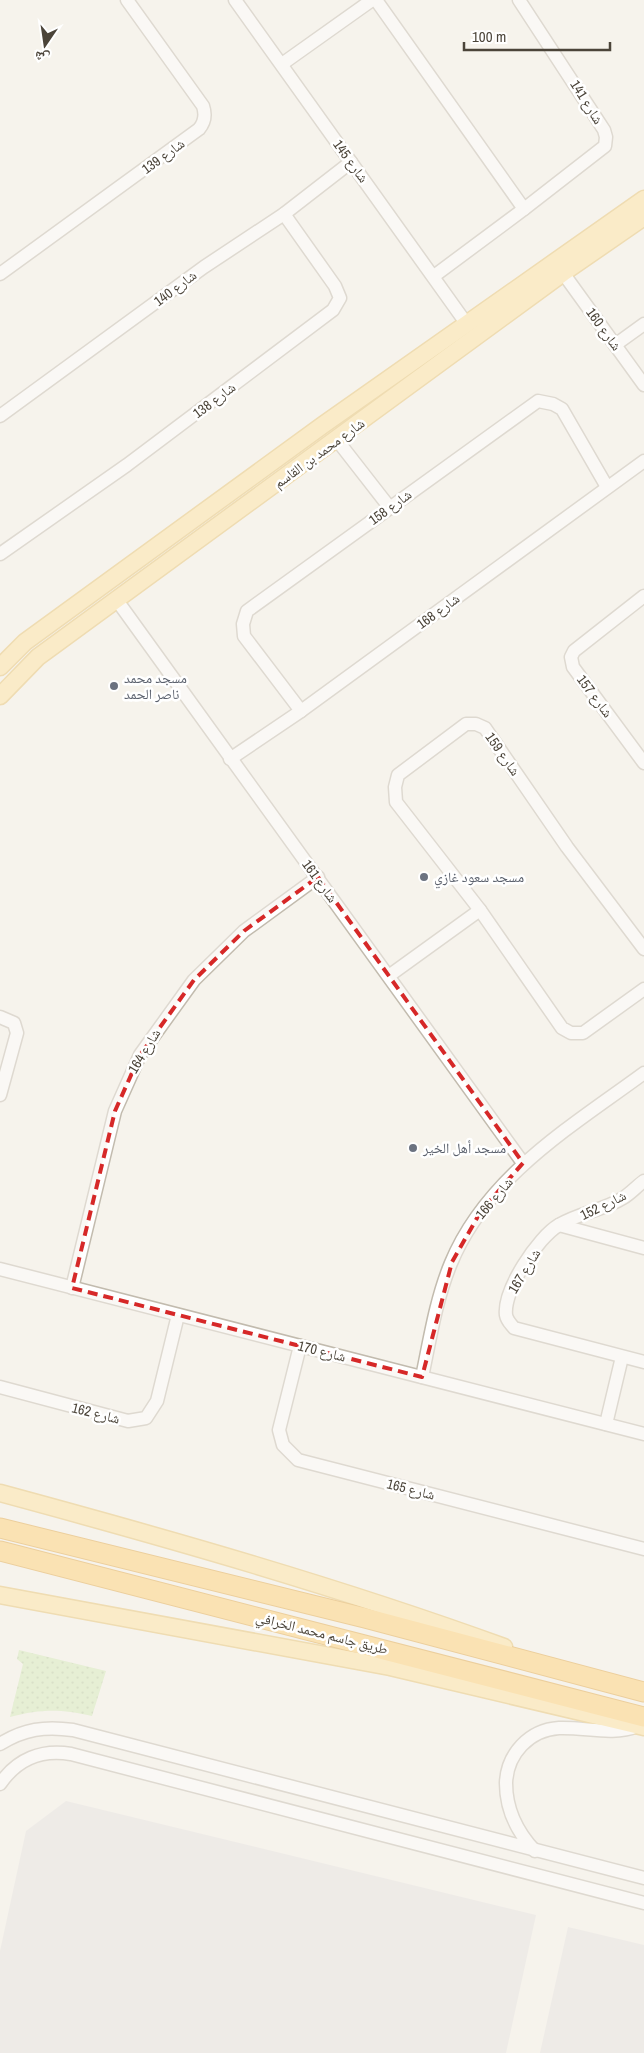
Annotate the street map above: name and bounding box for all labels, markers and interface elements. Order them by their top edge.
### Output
north arrow [20,20,70,70]
scale bar [464,20,610,52]
text: 100 m [472,26,506,47]
text: ش [33,47,51,68]
street label: شارع 141 [566,76,608,128]
street label: شارع 139 [138,134,189,178]
street label: شارع 145 [329,136,373,187]
street label: شارع 140 [150,266,201,311]
street label: شارع 160 [582,304,626,355]
street label: شارع 138 [189,378,240,423]
street label: شارع محمد بن القاسم [270,414,369,493]
street label: 158 شارع [365,485,416,529]
street label: شارع 168 [413,589,464,633]
place label: مسجد محمد ناصر الحمد [124,669,187,703]
street label: شارع 157 [572,671,617,722]
marker: مسجد محمد ناصر الحمد [108,680,120,692]
street label: شارع 159 [481,729,524,780]
street label: شارع 161 [298,856,342,907]
place label: مسجد سعود غازي [434,868,524,889]
marker: مسجد سعود غازي [418,871,430,883]
street label: شارع 164 [124,1025,165,1077]
place label: مسجد أهل الخير [422,1139,506,1157]
marker: مسجد أهل الخير [407,1142,419,1154]
street label: شارع 166 [471,1173,517,1223]
street label: شارع 152 [577,1186,629,1225]
street label: شارع 167 [504,1245,545,1297]
street label: شارع 170 [296,1336,348,1367]
street label: شارع 162 [70,1398,122,1429]
street label: شارع 165 [385,1474,437,1505]
street label: طريق جاسم محمد الخرافي [253,1608,390,1661]

